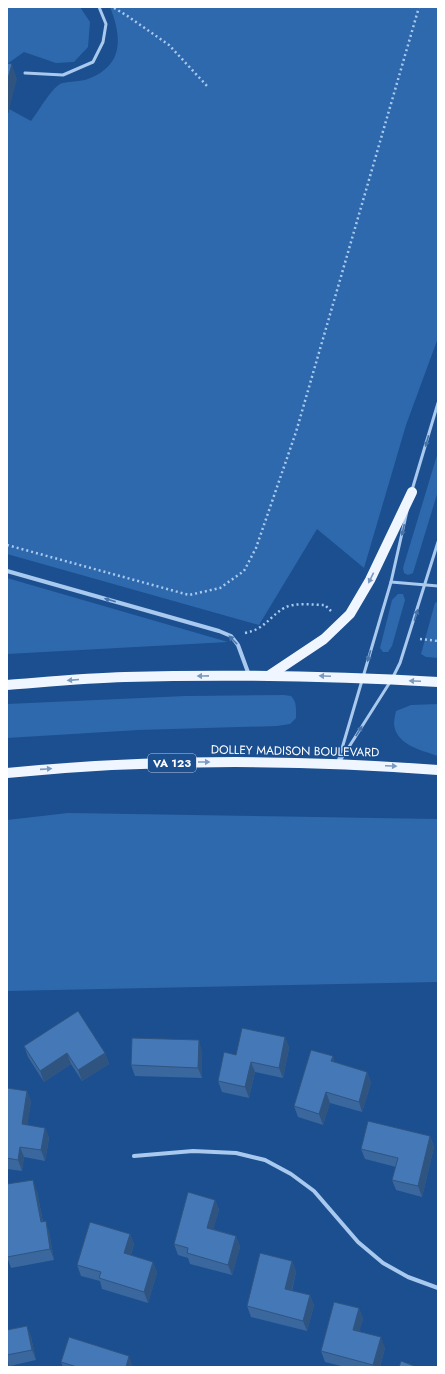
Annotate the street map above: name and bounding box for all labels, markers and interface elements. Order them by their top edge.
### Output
one-way arrow [424,435,430,447]
one-way arrow [400,524,406,536]
one-way arrow [368,572,374,584]
one-way arrow [104,597,116,603]
one-way arrow [413,609,419,621]
one-way arrow [228,635,238,645]
one-way arrow [366,650,372,662]
one-way arrow [196,673,209,679]
one-way arrow [318,673,331,679]
one-way arrow [67,676,79,683]
one-way arrow [409,677,421,684]
one-way arrow [355,726,363,736]
street label: DOLLEY MADISON BOULEVARD [211,741,379,761]
road number: VA 123 [148,754,196,772]
one-way arrow [198,759,211,765]
one-way arrow [385,763,397,770]
one-way arrow [40,766,52,773]

